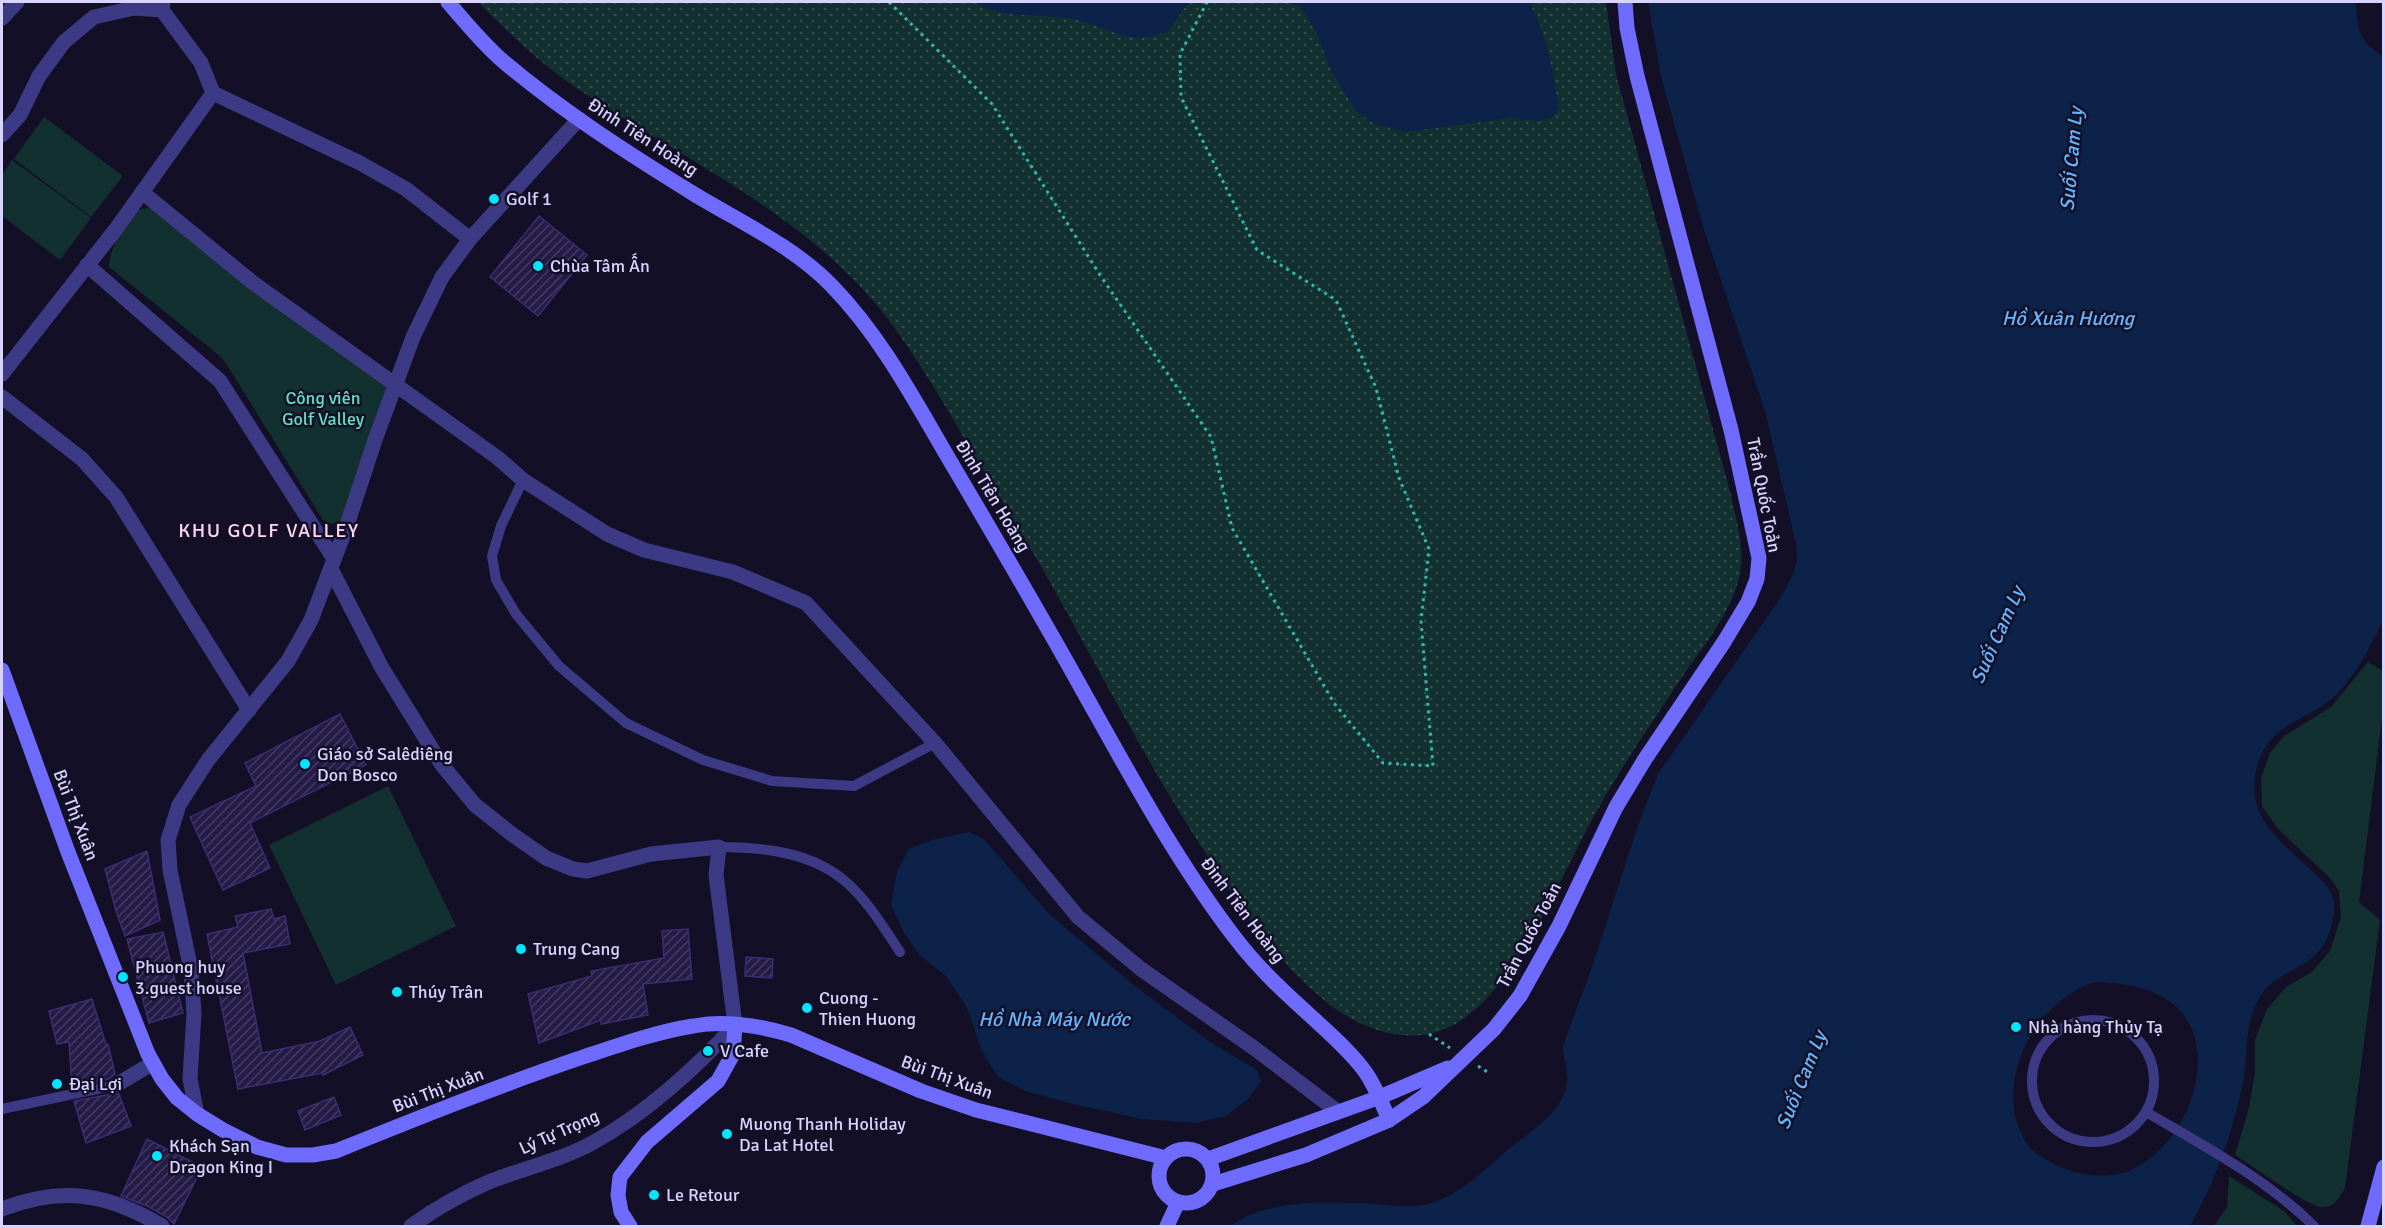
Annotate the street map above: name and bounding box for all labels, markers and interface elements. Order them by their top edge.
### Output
street label: Đinh Tiên Hoàng [584,93,702,181]
water label: Suối Cam Ly [2055,104,2089,212]
place label: Golf 1 [506,188,552,210]
marker: Golf 1 [487,192,501,206]
place label: Chùa Tâm Ấn [550,252,650,277]
marker: Chùa Tâm Ấn [531,259,545,273]
water label: Hồ Xuân Hương [2002,306,2136,331]
park label: Công viên Golf Valley [282,387,365,430]
street label: Đinh Tiên Hoàng [951,436,1035,556]
street label: Trần Quốc Toản [1742,436,1786,554]
district label: KHU GOLF VALLEY [178,518,360,543]
water label: Suối Cam Ly [1965,580,2031,688]
place label: Giáo sở Salêdiêng Don Bosco [317,743,453,786]
marker: Giáo sở Salêdiêng Don Bosco [298,757,312,771]
street label: Bùi Thị Xuân [49,766,103,864]
street label: Đinh Tiên Hoàng [1196,853,1290,967]
street label: Trần Quốc Toản [1492,878,1566,992]
place label: Trung Cang [533,938,620,960]
marker: Trung Cang [514,942,528,956]
place label: Phuong huy 3.guest house [135,956,242,999]
marker: Phuong huy 3.guest house [116,970,130,984]
place label: Thúy Trân [409,981,483,1003]
marker: Thúy Trân [390,985,404,999]
place label: Cuong - Thien Huong [819,987,916,1030]
marker: Cuong - Thien Huong [800,1001,814,1015]
water label: Hồ Nhà Máy Nước [978,1007,1131,1032]
place label: Nhà hàng Thủy Tạ [2028,1016,2163,1038]
marker: Nhà hàng Thủy Tạ [2009,1020,2023,1034]
water label: Suối Cam Ly [1770,1025,1833,1133]
place label: V Cafe [720,1040,769,1062]
marker: V Cafe [701,1044,715,1058]
street label: Bùi Thị Xuân [898,1050,996,1104]
street label: Bùi Thị Xuân [389,1063,487,1117]
place label: Đại Lợi [69,1073,122,1095]
marker: Đại Lợi [50,1077,64,1091]
street label: Lý Tự Trọng [516,1105,602,1159]
place label: Muong Thanh Holiday Da Lat Hotel [739,1113,906,1156]
marker: Muong Thanh Holiday Da Lat Hotel [720,1127,734,1141]
place label: Khách Sạn Dragon King I [169,1135,273,1178]
marker: Khách Sạn Dragon King I [150,1149,164,1163]
place label: Le Retour [666,1184,740,1206]
marker: Le Retour [647,1188,661,1202]

